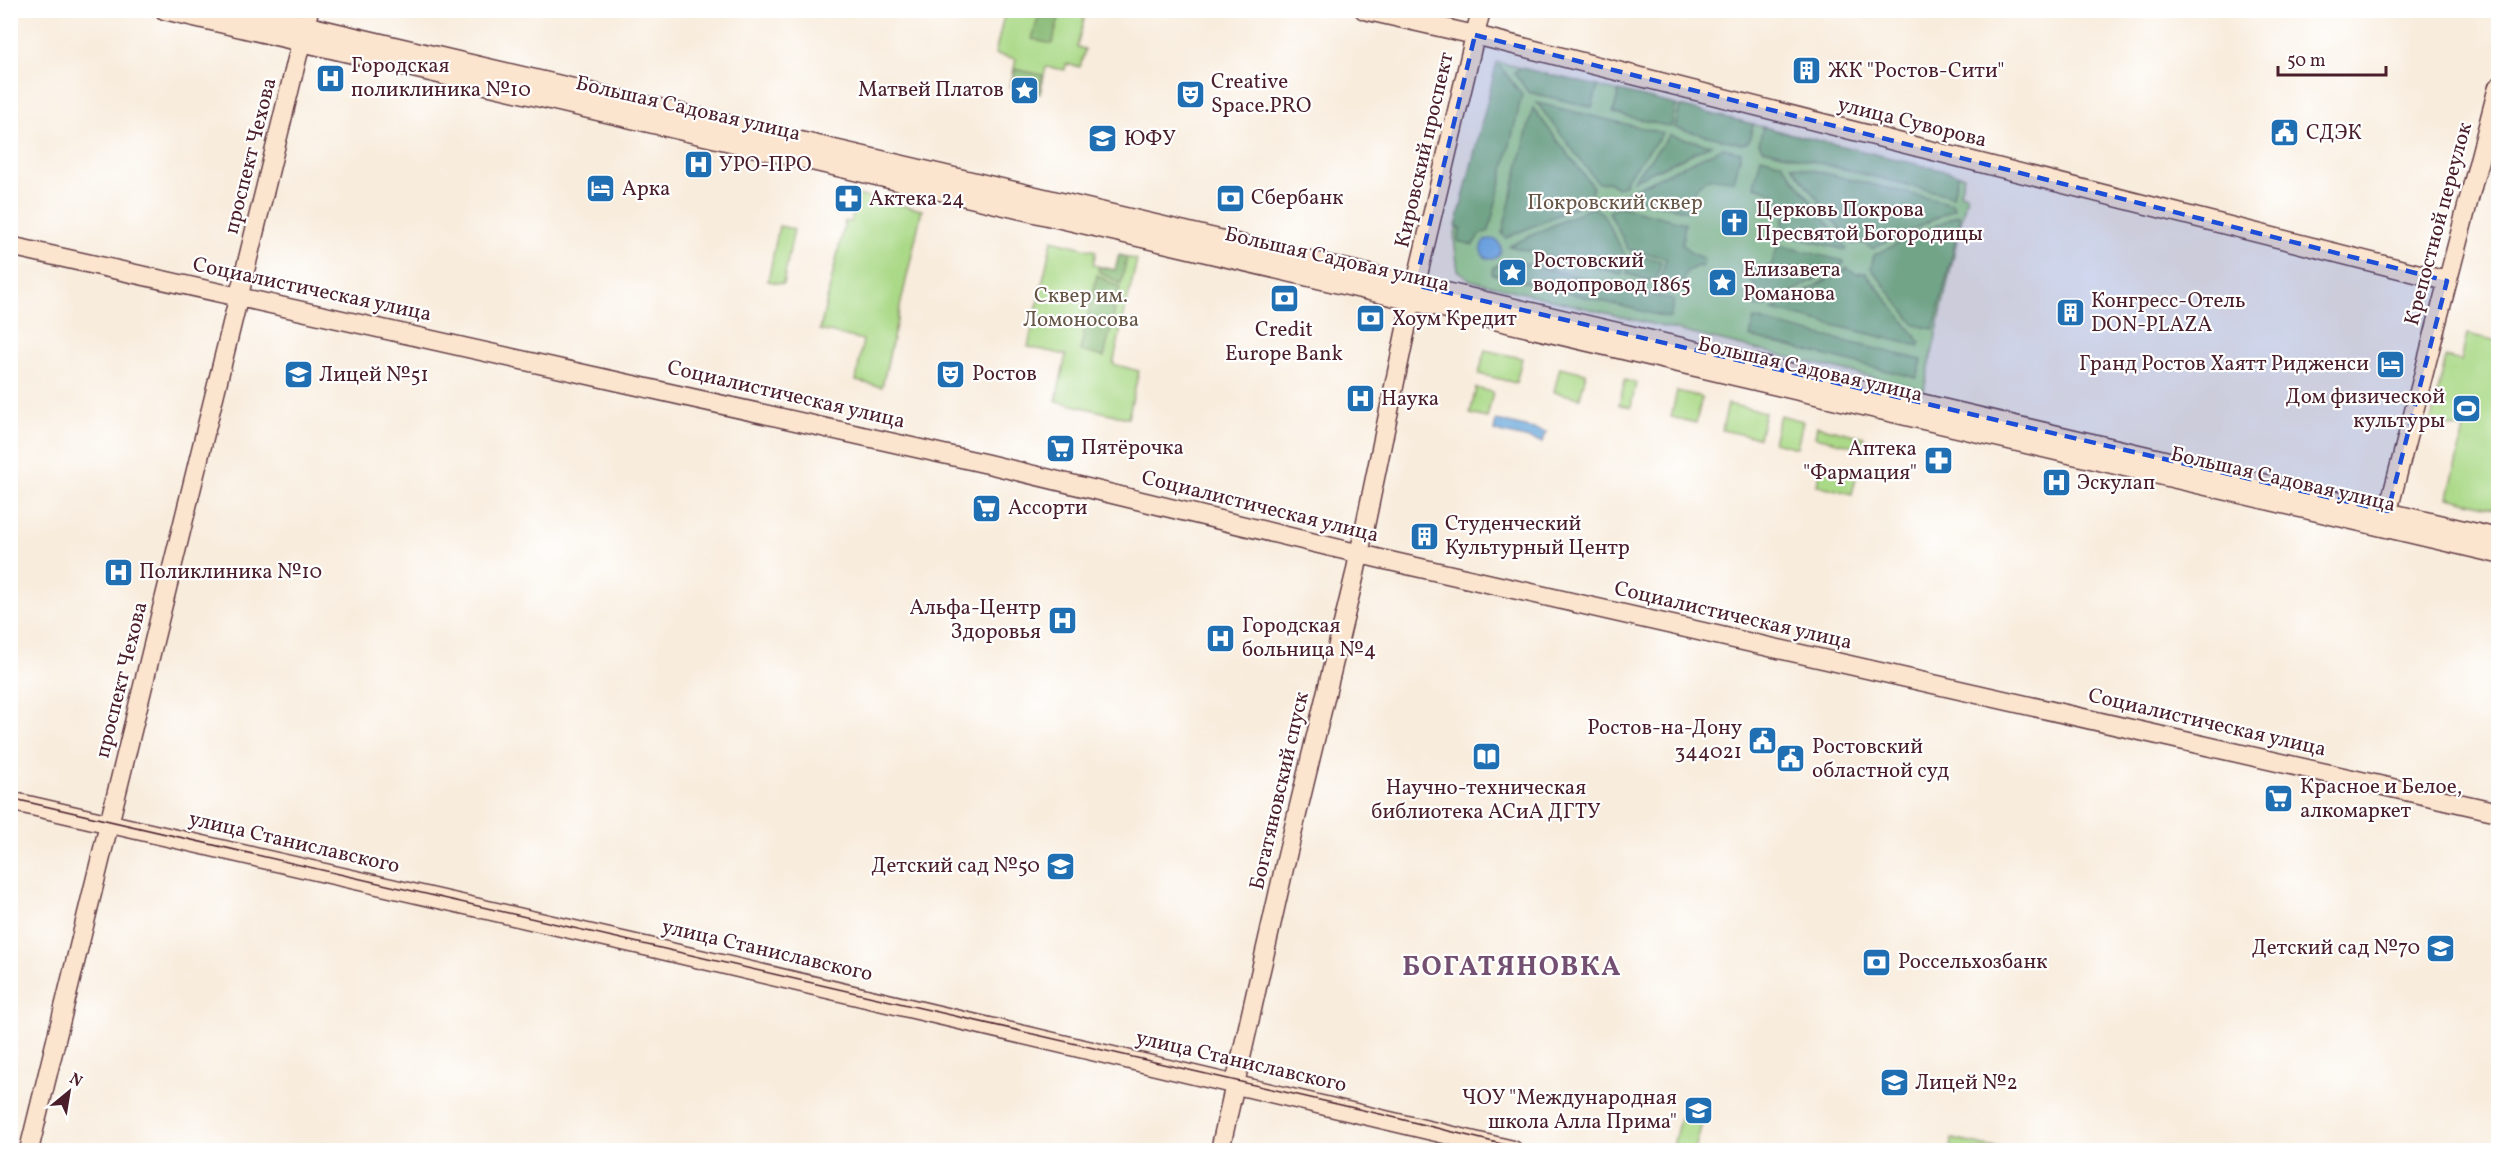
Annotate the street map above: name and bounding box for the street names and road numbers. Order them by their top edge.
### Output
street label: Кировский проспект [1388,49,1462,251]
street label: Большая Садовая улица [573,69,803,149]
street label: проспект Чехова [218,75,284,237]
street label: улица Суворова [1834,90,1990,156]
street label: Крепостной переулок [2398,119,2480,329]
street label: Большая Садовая улица [1222,220,1452,300]
street label: Социалистическая улица [190,251,434,329]
street label: Большая Садовая улица [1695,330,1925,410]
street label: Социалистическая улица [664,353,908,437]
street label: Большая Садовая улица [2168,440,2398,520]
street label: Социалистическая улица [1138,463,1382,551]
street label: Социалистическая улица [1611,574,1855,658]
street label: проспект Чехова [89,599,155,761]
street label: Социалистическая улица [2085,681,2329,765]
street label: Богатяновский спуск [1243,689,1317,893]
street label: улица Станиславского [186,805,402,881]
street label: улица Станиславского [659,913,875,989]
street label: улица Станиславского [1133,1024,1349,1100]

